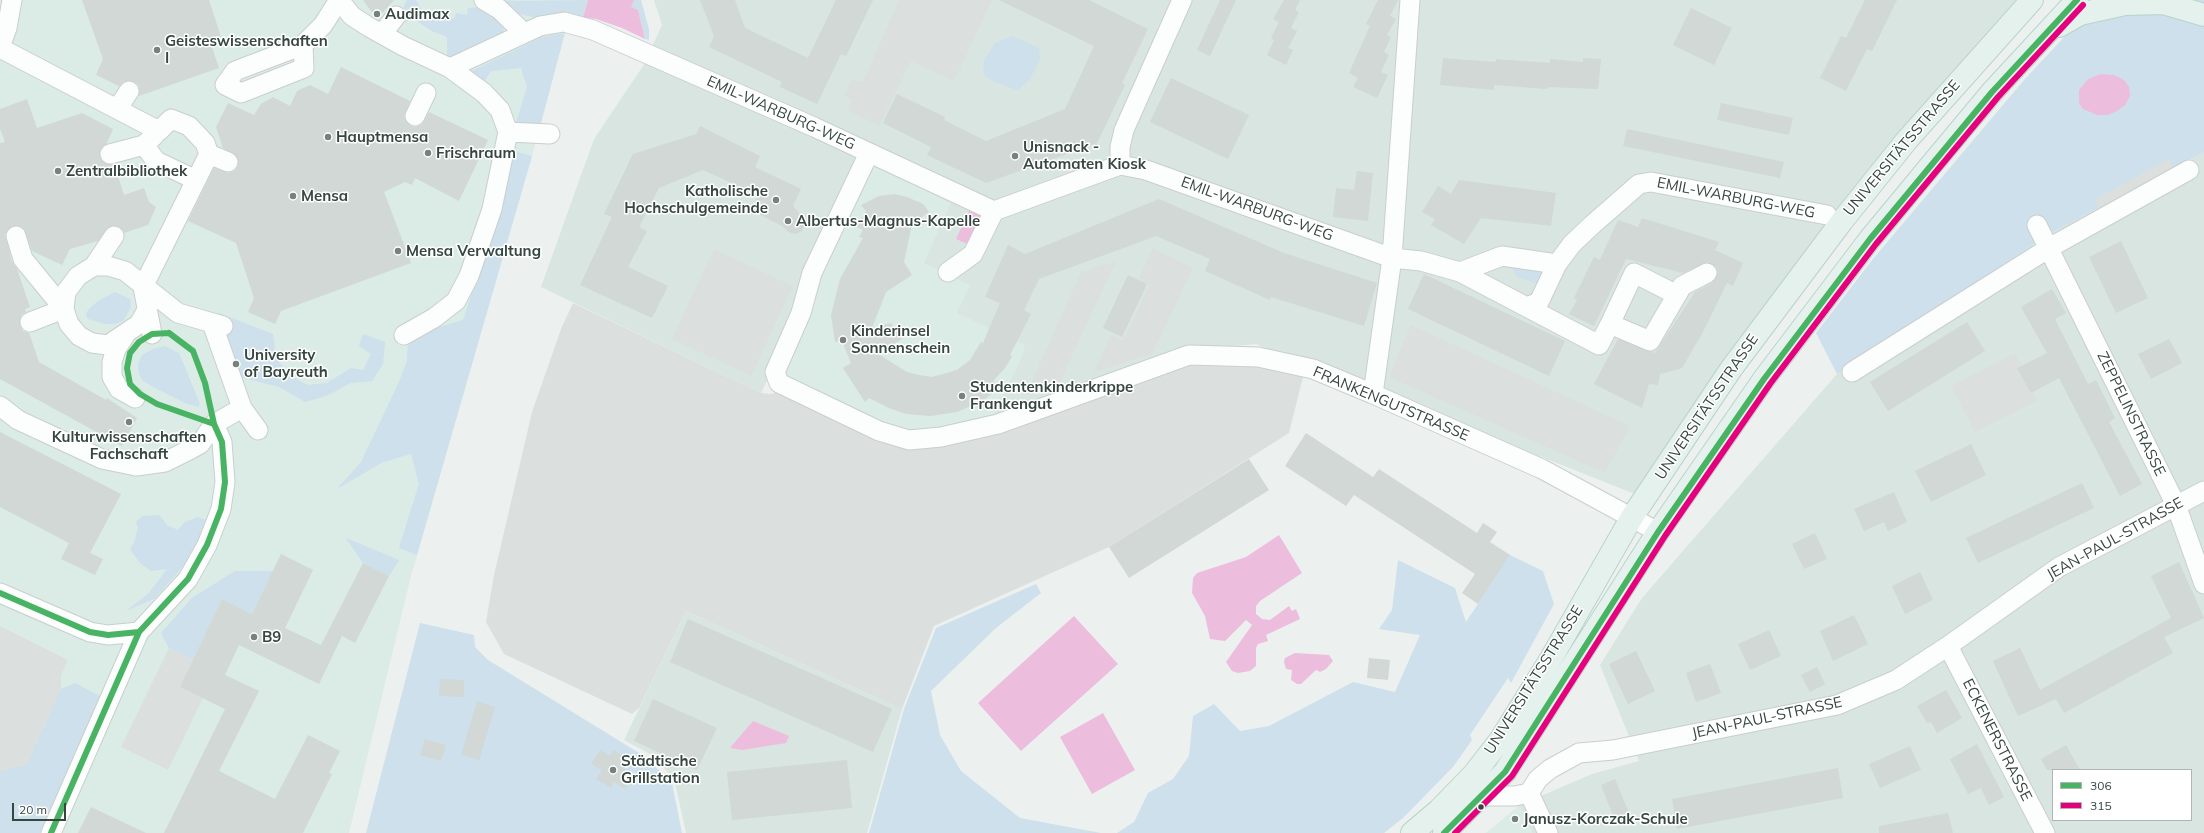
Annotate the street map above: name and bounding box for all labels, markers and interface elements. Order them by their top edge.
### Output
place label: Audimax [385,5,449,23]
marker: Audimax [372,9,382,19]
place label: Geisteswissenschaften I [165,32,328,67]
marker: Geisteswissenschaften I [152,45,162,55]
street label: EMIL-WARBURG-WEG [704,72,858,154]
street label: UNIVERSITÄTSSTRASSE [1840,76,1964,220]
place label: Hauptmensa [336,128,428,146]
marker: Hauptmensa [323,132,333,142]
place label: Unisnack - Automaten Kiosk [1023,138,1146,173]
place label: Frischraum [436,144,516,162]
marker: Frischraum [423,148,433,158]
marker: Unisnack - Automaten Kiosk [1010,151,1020,161]
place label: Zentralbibliothek [66,162,187,180]
marker: Zentralbibliothek [53,166,63,176]
street label: EMIL-WARBURG-WEG [1178,173,1336,245]
street label: EMIL-WARBURG-WEG [1655,174,1817,222]
place label: Katholische Hochschulgemeinde [624,182,768,217]
place label: Mensa [301,187,348,205]
marker: Mensa [288,191,298,201]
marker: Katholische Hochschulgemeinde [771,195,781,205]
place label: Albertus-Magnus-Kapelle [796,212,980,230]
marker: Albertus-Magnus-Kapelle [783,216,793,226]
place label: Mensa Verwaltung [406,242,541,260]
marker: Mensa Verwaltung [393,246,403,256]
place label: Kinderinsel Sonnenschein [851,322,950,357]
street label: UNIVERSITÄTSSTRASSE [1652,331,1762,483]
marker: Kinderinsel Sonnenschein [838,335,848,345]
place label: University of Bayreuth [244,346,328,381]
street label: ZEPPELINSTRASSE [2093,349,2169,479]
marker: University of Bayreuth [231,359,241,369]
street label: FRANKENGUTSTRASSE [1310,363,1472,445]
place label: Studentenkinderkrippe Frankengut [970,378,1133,413]
marker: Studentenkinderkrippe Frankengut [957,391,967,401]
marker: Kulturwissenschaften Fachschaft [124,417,134,427]
place label: Kulturwissenschaften Fachschaft [52,428,206,463]
street label: JEAN-PAUL-STRASSE [2044,494,2186,584]
street label: UNIVERSITÄTSSTRASSE [1481,602,1587,758]
place label: B9 [262,628,281,646]
marker: B9 [249,632,259,642]
street label: ECKENERSTRASSE [1958,676,2036,804]
street label: JEAN-PAUL-STRASSE [1690,693,1844,743]
place label: Städtische Grillstation [621,752,700,787]
marker: Städtische Grillstation [608,765,618,775]
legend [2052,769,2192,821]
text: 306 [2090,778,2112,793]
scale bar [14,795,68,821]
text: 315 [2090,798,2112,813]
text: 20 m [19,802,47,817]
unlabelled marker [1476,802,1486,812]
place label: Janusz-Korczak-Schule [1523,810,1688,828]
marker: Janusz-Korczak-Schule [1510,814,1520,824]

